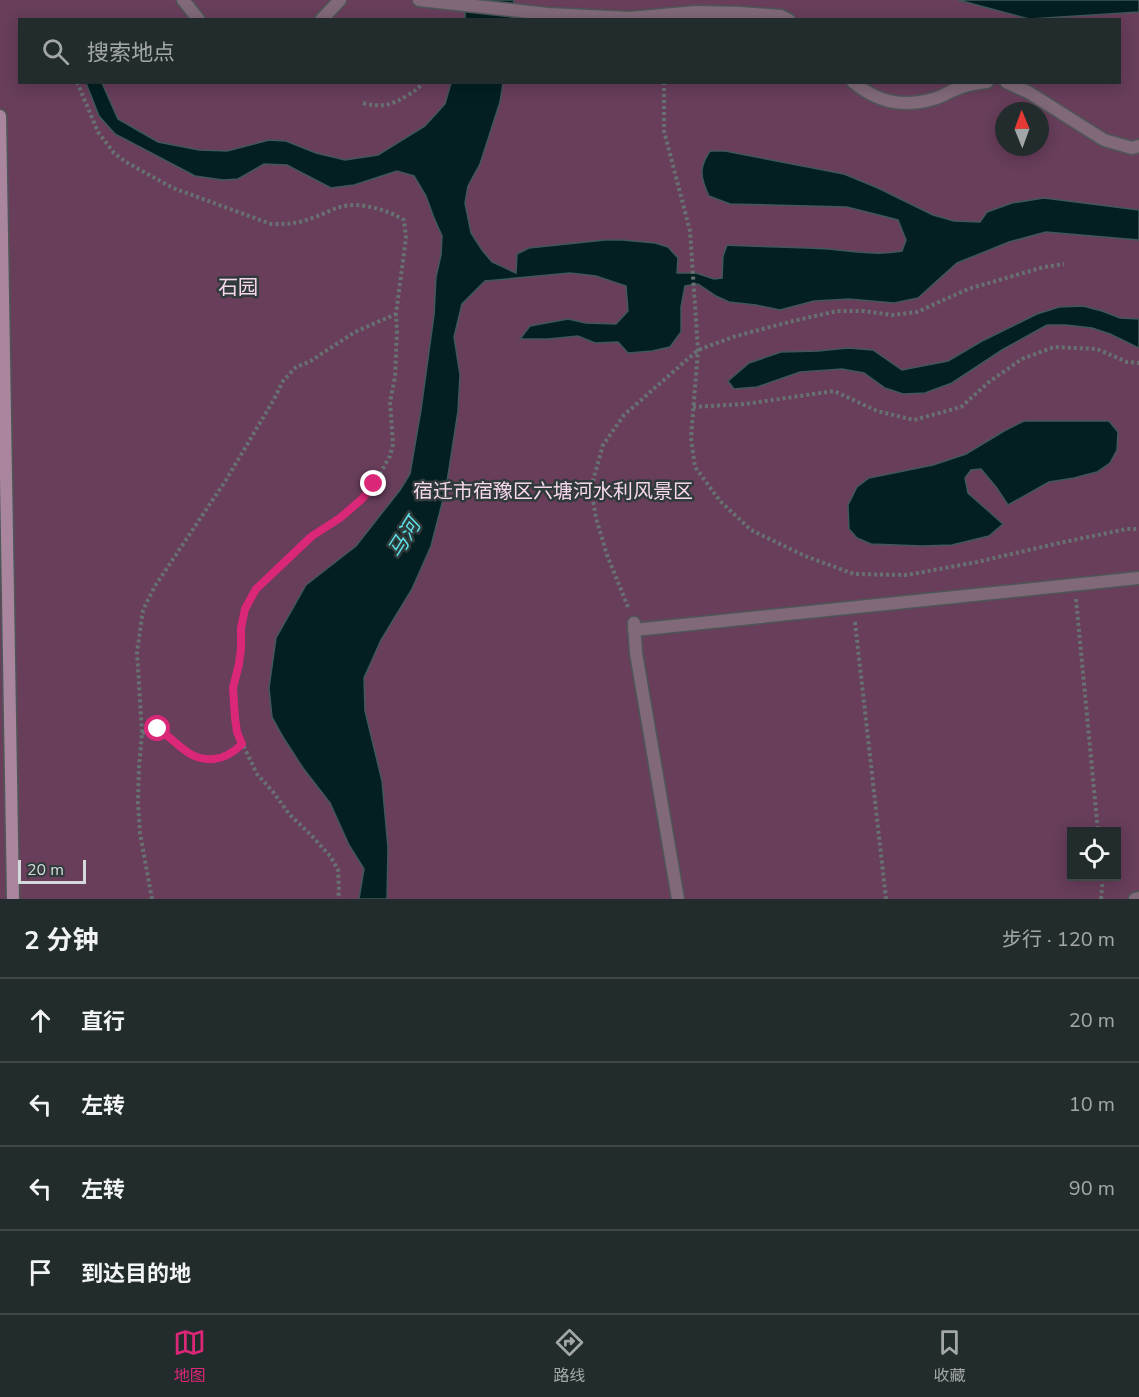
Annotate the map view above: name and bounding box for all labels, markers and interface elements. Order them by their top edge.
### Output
search box [18,18,1121,84]
icon: search [39,35,72,68]
text: 搜索地点 [87,38,175,68]
north arrow [995,102,1049,156]
park label: 石园 [218,274,258,301]
route end [360,470,386,496]
park label: 宿迁市宿豫区六塘河水利风景区 [413,478,693,505]
water label: 马河 [381,509,429,563]
route start [144,715,170,741]
map controls [1067,827,1121,881]
button: locate [1067,827,1121,881]
scale bar [18,857,86,884]
text: 20 m [27,859,64,881]
text: 2 分钟 [24,923,99,958]
text: 步行 · 120 m [1002,926,1115,953]
icon: ahead [24,1004,57,1037]
text: 直行 [81,1007,125,1037]
text: 20 m [1069,1007,1115,1034]
icon: left [24,1088,57,1121]
text: 左转 [81,1091,125,1121]
text: 10 m [1069,1091,1115,1118]
icon: left [24,1172,57,1205]
text: 左转 [81,1175,125,1205]
text: 90 m [1069,1175,1115,1202]
icon: arrive [24,1256,57,1289]
text: 到达目的地 [81,1259,191,1289]
tab: 地图 [173,1326,206,1387]
tab: 路线 [553,1326,586,1387]
tab: 收藏 [933,1326,966,1387]

